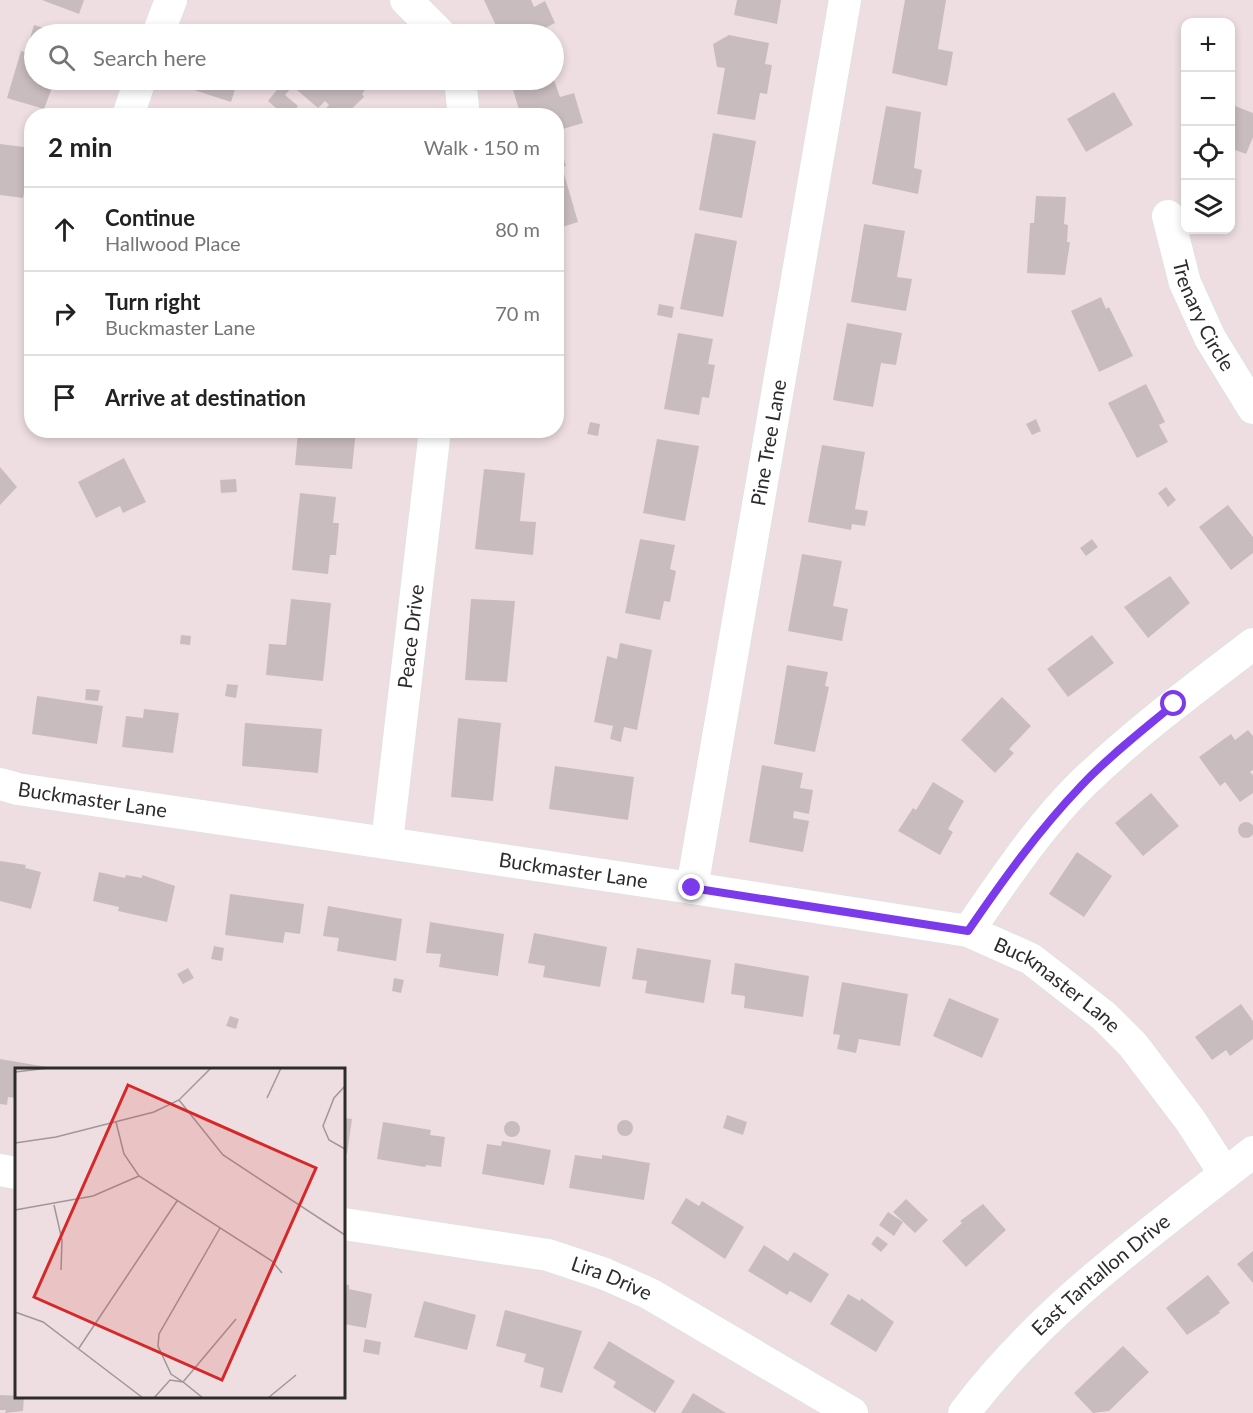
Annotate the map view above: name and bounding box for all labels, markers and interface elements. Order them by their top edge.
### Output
map controls [1181,18,1235,234]
button: + [1181,18,1235,72]
search box [24,24,564,90]
icon: search [45,41,78,74]
text: Search here [93,44,206,71]
button: − [1181,72,1235,126]
button: locate [1181,126,1235,180]
text: 2 min [48,131,112,163]
text: Walk · 150 m [424,135,540,159]
button: layers [1181,180,1235,234]
text: Continue [105,204,195,231]
icon: ahead [48,213,81,246]
text: 80 m [495,217,540,241]
text: Hallwood Place [105,231,240,255]
street label: Trenary Circle [1169,257,1240,375]
text: Turn right [105,288,200,315]
icon: right [48,297,81,330]
text: 70 m [495,301,540,325]
text: Buckmaster Lane [105,315,255,339]
street label: Pine Tree Lane [745,377,790,507]
icon: arrive [48,381,81,414]
text: Arrive at destination [105,384,306,411]
street label: Peace Drive [392,583,428,690]
route start [1160,690,1186,716]
street label: Buckmaster Lane [17,776,169,822]
street label: Buckmaster Lane [497,847,650,892]
route end [678,874,704,900]
street label: Buckmaster Lane [991,931,1126,1037]
inset map [15,1068,345,1398]
street label: East Tantallon Drive [1026,1208,1174,1340]
street label: Lira Drive [568,1251,656,1304]

